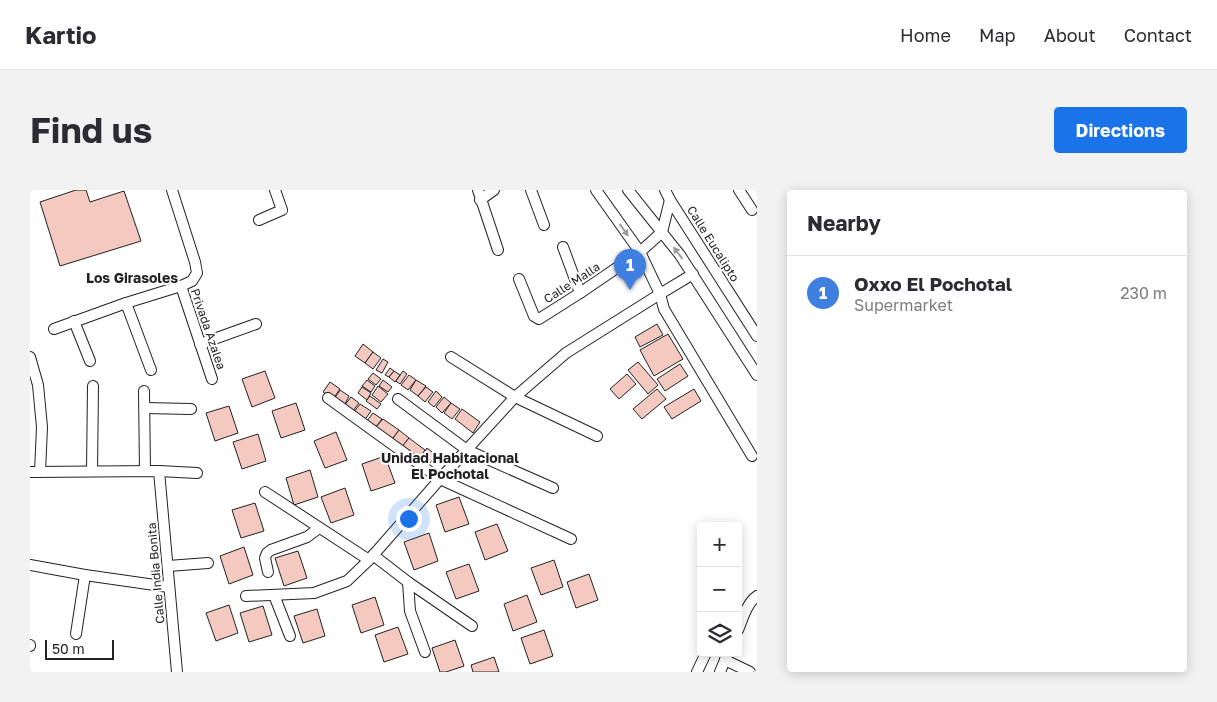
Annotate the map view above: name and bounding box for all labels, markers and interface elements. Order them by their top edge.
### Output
text: Kartio [25,20,97,49]
text: Home [900,24,951,46]
text: Map [979,24,1016,46]
text: About [1044,24,1096,46]
text: Contact [1124,24,1192,46]
button: Directions [1054,107,1187,153]
text: Find us [30,109,152,151]
street label: Calle Eucalipto [684,203,743,285]
text: Nearby [807,210,881,236]
one-way arrow [619,223,630,236]
one-way arrow [673,247,684,260]
pin: 1 [614,249,646,290]
street label: Calle Malla [541,259,603,306]
district label: Los Girasoles [86,269,178,286]
text: Oxxo El Pochotal [854,272,1012,295]
text: 1 [819,283,827,303]
text: 230 m [1120,283,1167,303]
street label: Privada Azalea [188,286,229,371]
text: Supermarket [854,295,953,315]
district label: Unidad Habitacional El Pochotal [381,449,519,482]
your location [396,506,422,532]
street label: Calle India Bonita [144,522,167,624]
map controls [697,522,742,657]
button: + [697,522,742,567]
button: − [697,567,742,612]
button: layers [697,612,742,657]
scale bar [45,637,114,660]
text: 50 m [52,640,85,657]

